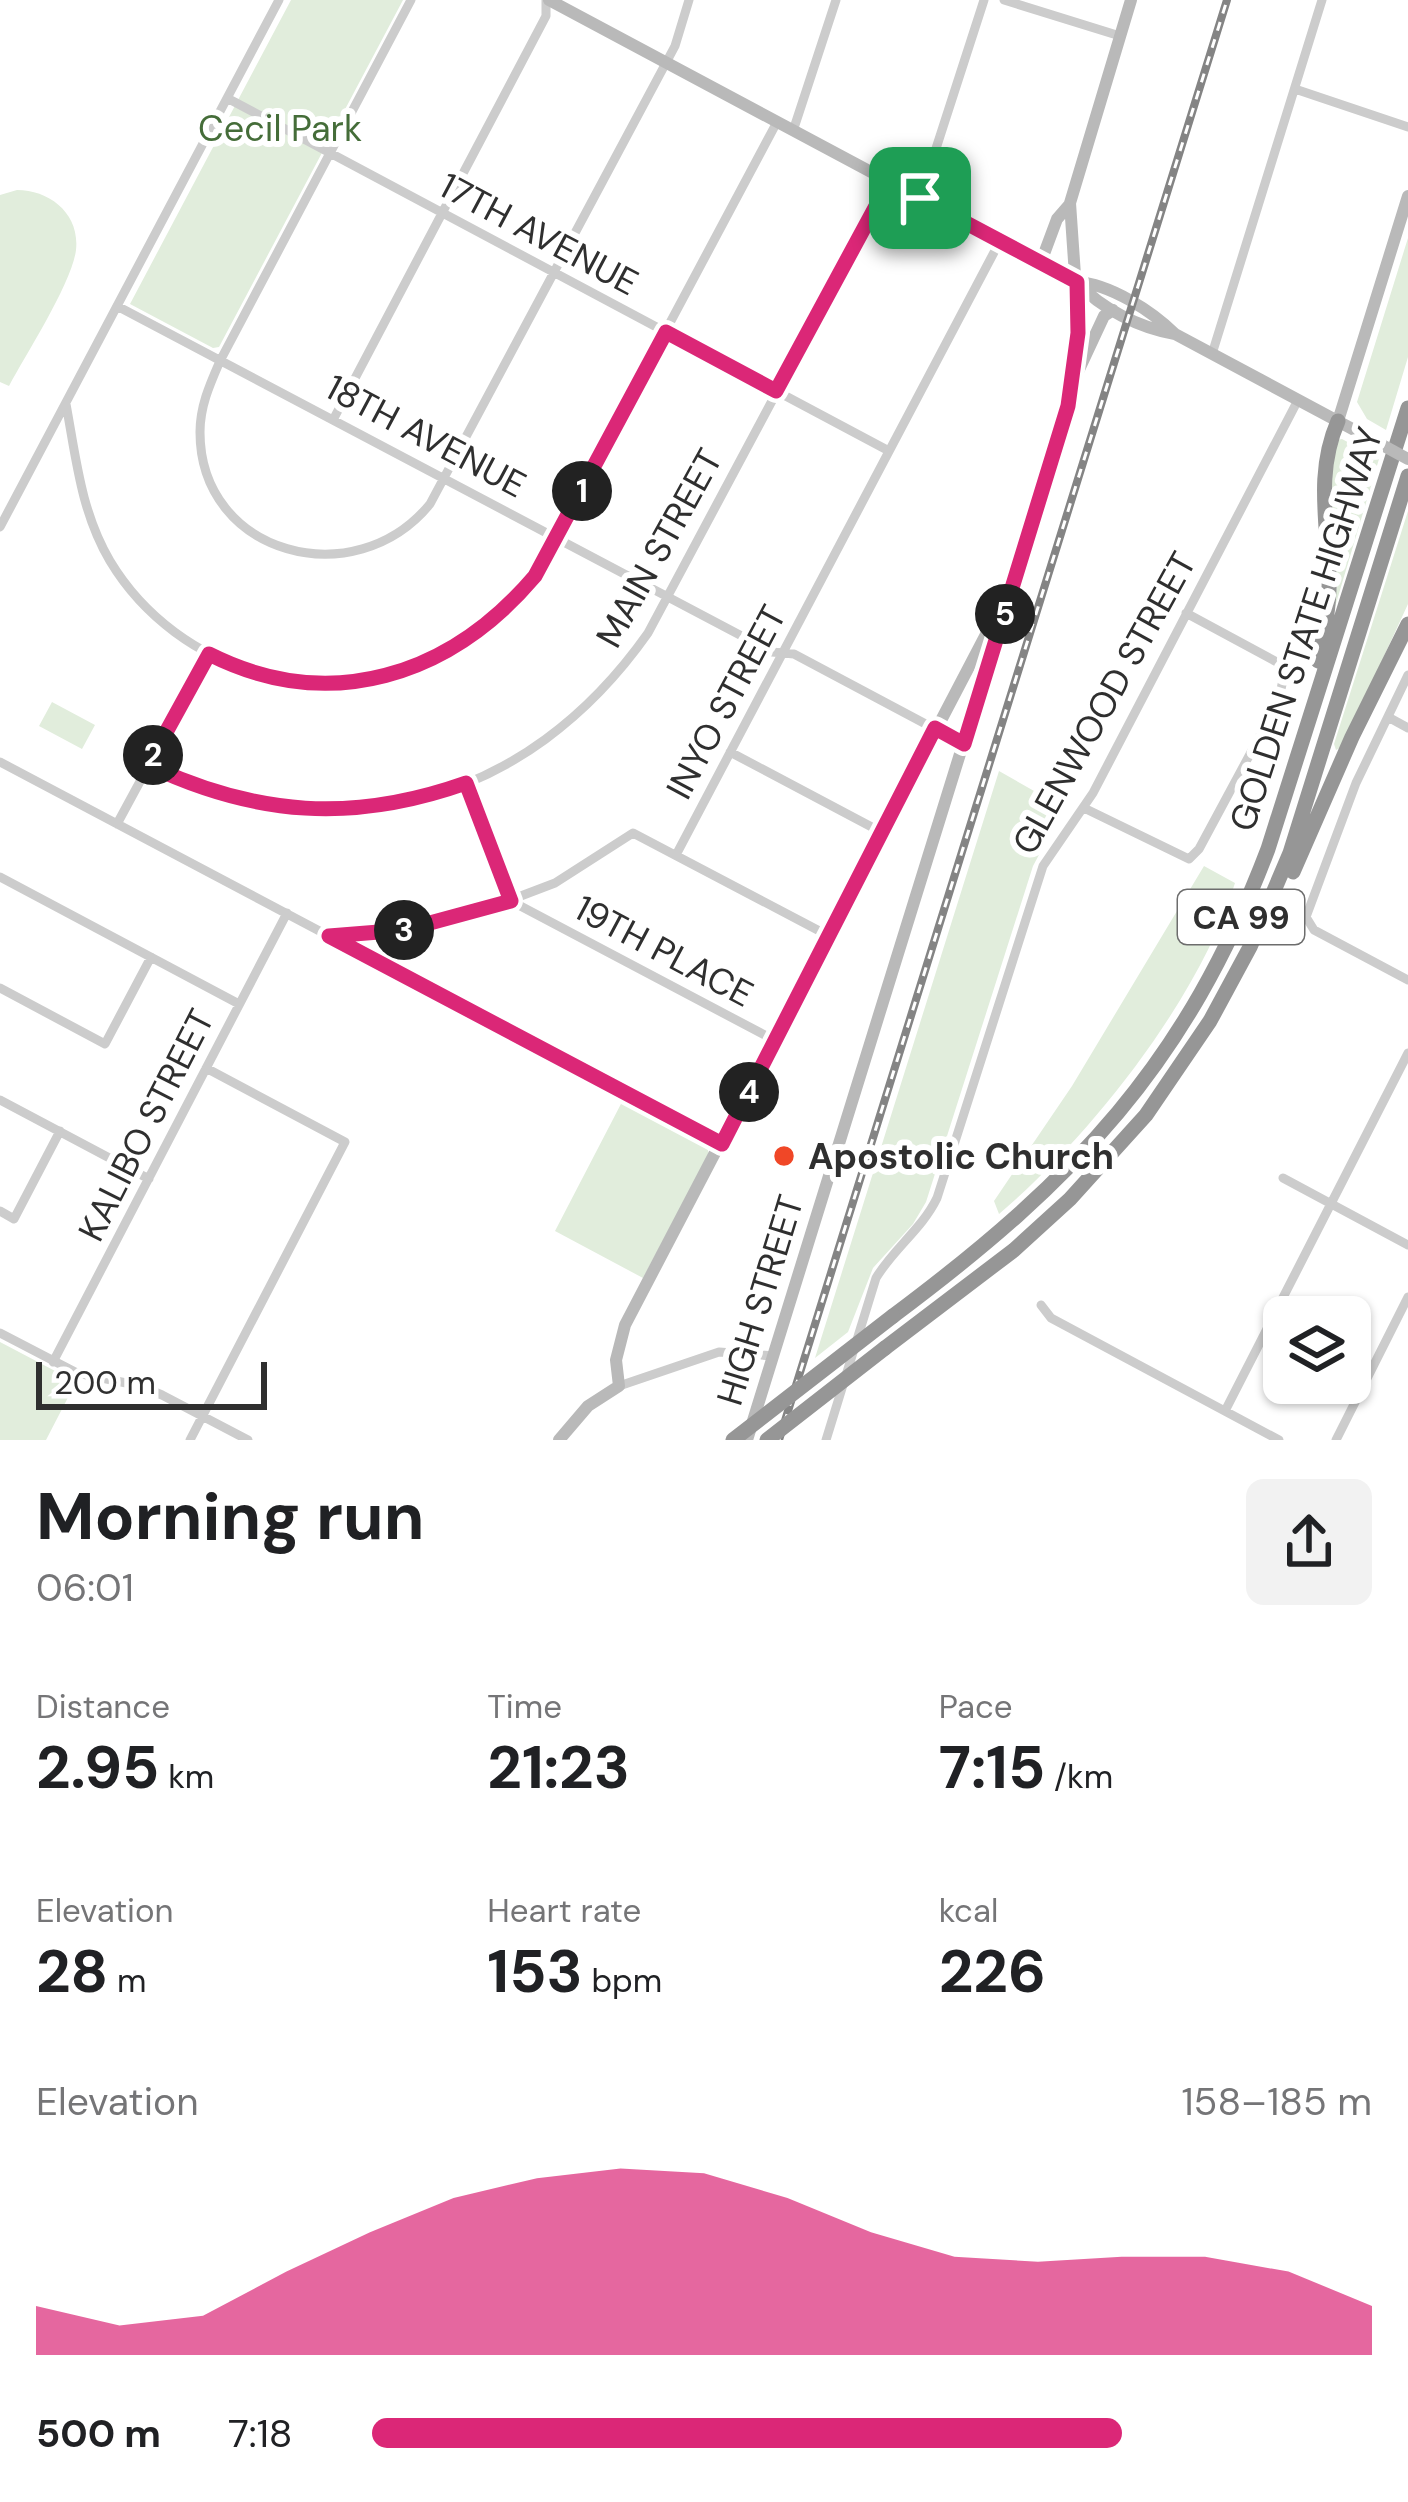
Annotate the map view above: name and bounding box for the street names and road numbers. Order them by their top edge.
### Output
street label: 17TH AVENUE [432,162,646,306]
street label: 18TH AVENUE [318,364,534,508]
street label: GOLDEN STATE HIGHWAY [1218,421,1394,837]
street label: MAIN STREET [585,440,733,656]
street label: GLENWOOD STREET [1001,544,1207,862]
street label: INYO STREET [655,597,797,807]
street label: 19TH PLACE [567,884,761,1018]
road number: CA 99 [1178,890,1304,944]
street label: KALIBO STREET [67,1001,225,1249]
street label: HIGH STREET [706,1189,814,1411]

